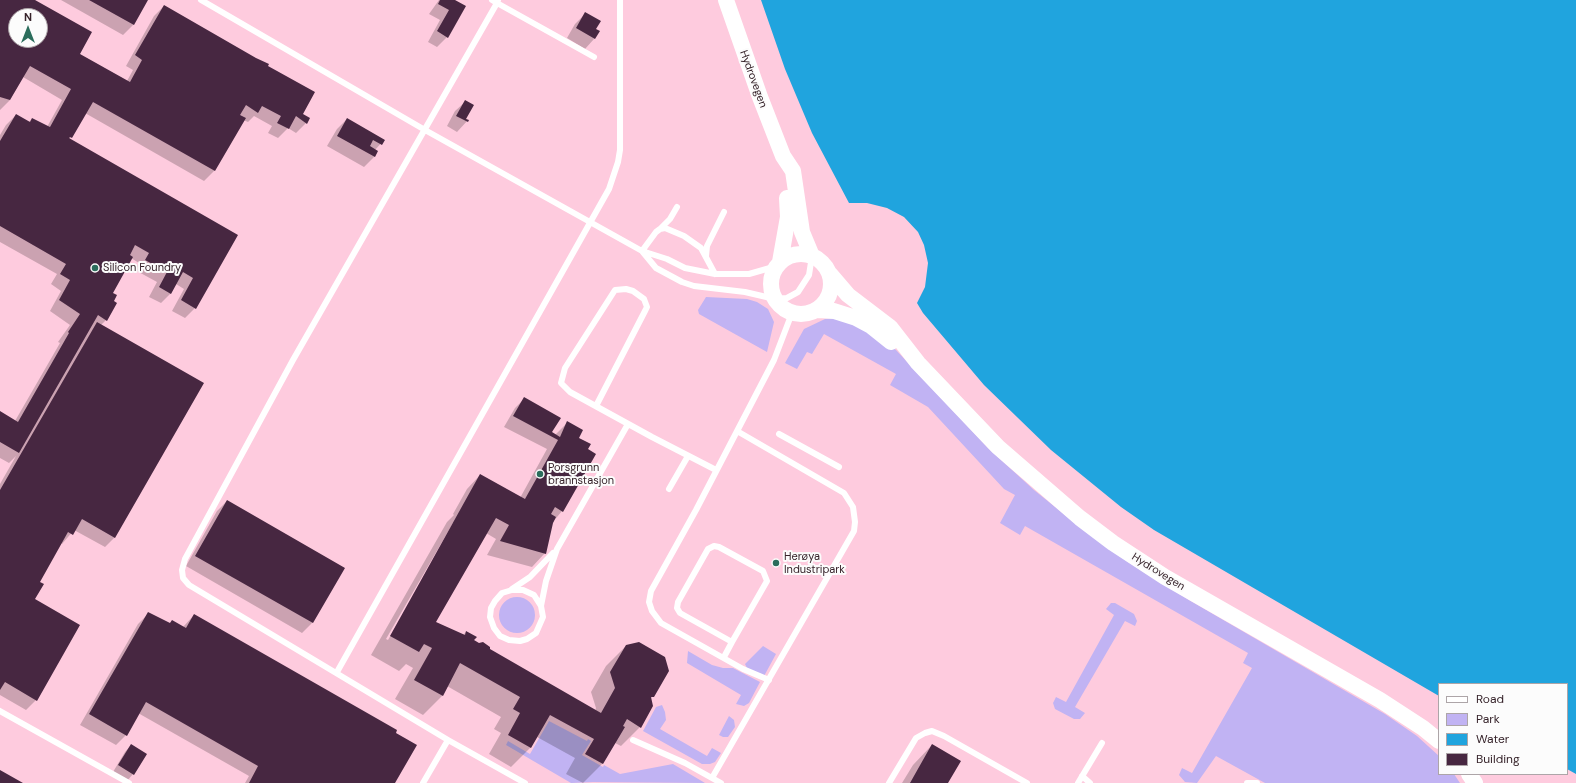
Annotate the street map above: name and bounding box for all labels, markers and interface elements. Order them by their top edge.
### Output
north arrow [8,8,48,48]
text: N [24,10,32,24]
street label: Hydrovegen [736,48,770,110]
place label: Silicon Foundry [103,261,181,275]
marker: Silicon Foundry [90,263,100,273]
place label: Porsgrunn brannstasjon [548,461,614,487]
marker: Porsgrunn brannstasjon [535,469,545,479]
place label: Herøya Industripark [784,550,845,576]
street label: Hydrovegen [1129,550,1187,594]
marker: Herøya Industripark [771,558,781,568]
legend [1438,683,1568,775]
text: Road [1476,691,1504,707]
text: Park [1476,711,1500,727]
text: Water [1476,731,1509,747]
text: Building [1476,751,1520,767]

